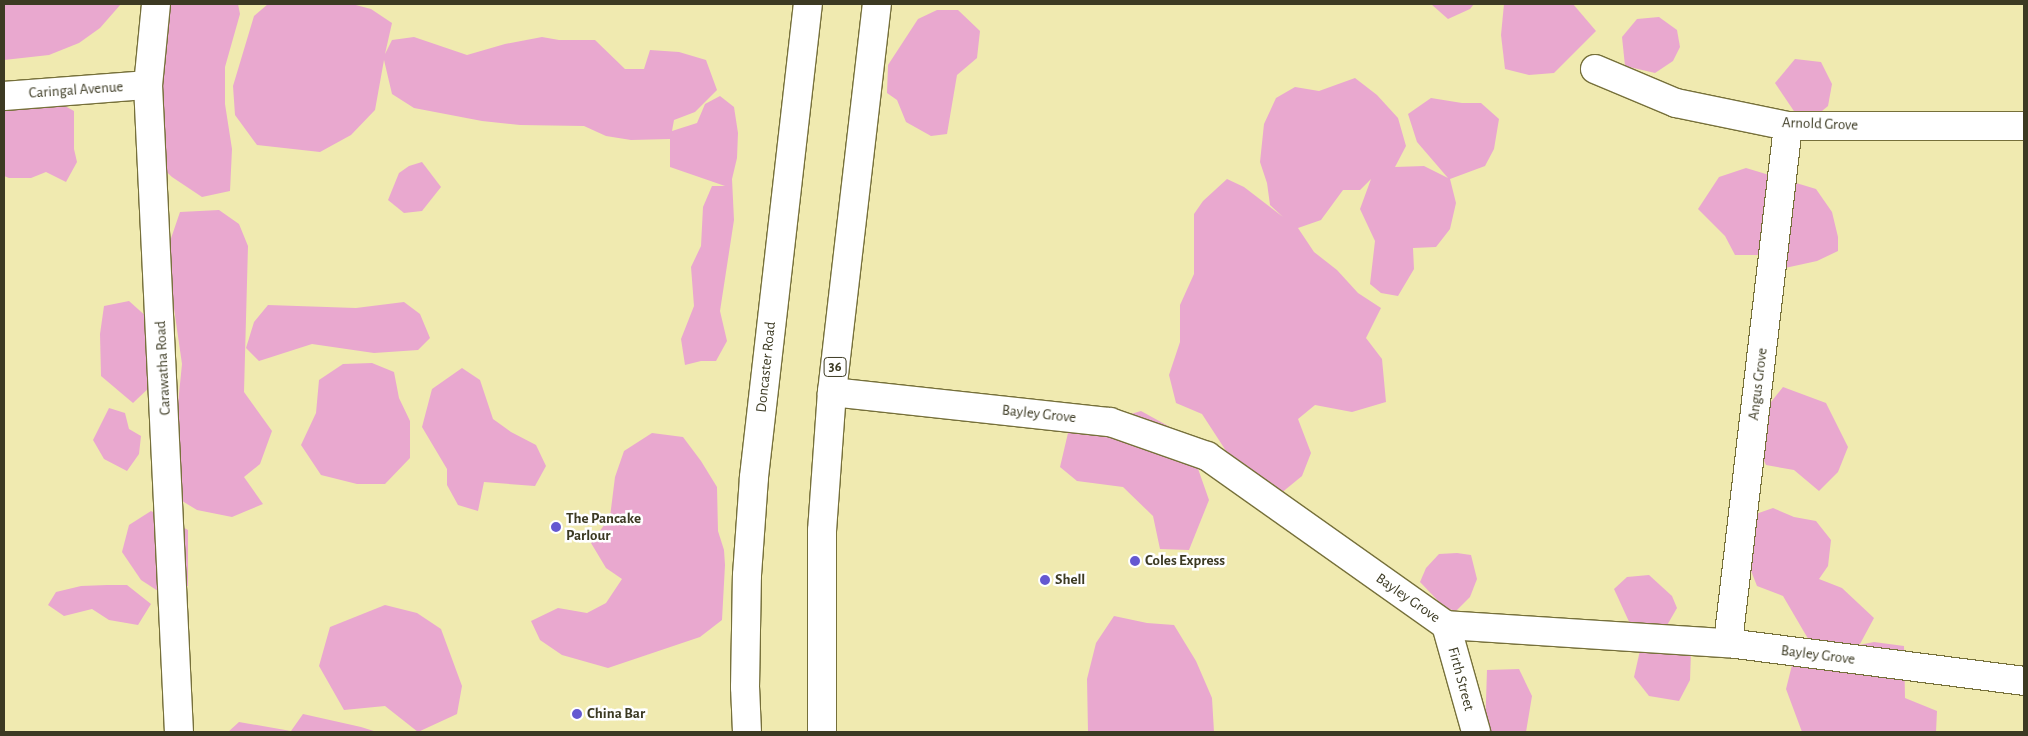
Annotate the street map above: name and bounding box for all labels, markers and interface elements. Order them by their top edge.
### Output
street label: Caringal Avenue [28,78,124,102]
street label: Arnold Grove [1782,114,1858,134]
street label: Carawatha Road [152,320,174,416]
street label: Doncaster Road [752,321,780,413]
street label: Angus Grove [1745,347,1771,421]
road number: 36 [822,356,848,378]
street label: Bayley Grove [1001,401,1077,427]
place label: The Pancake Parlour [566,509,641,544]
marker: The Pancake Parlour [550,521,562,533]
place label: Coles Express [1145,552,1225,570]
marker: Coles Express [1129,555,1141,567]
street label: Bayley Grove [1372,569,1444,627]
place label: Shell [1055,571,1085,589]
marker: Shell [1039,574,1051,586]
street label: Bayley Grove [1780,642,1856,668]
street label: Firth Street [1444,645,1478,713]
place label: China Bar [587,705,645,723]
marker: China Bar [571,708,583,720]

